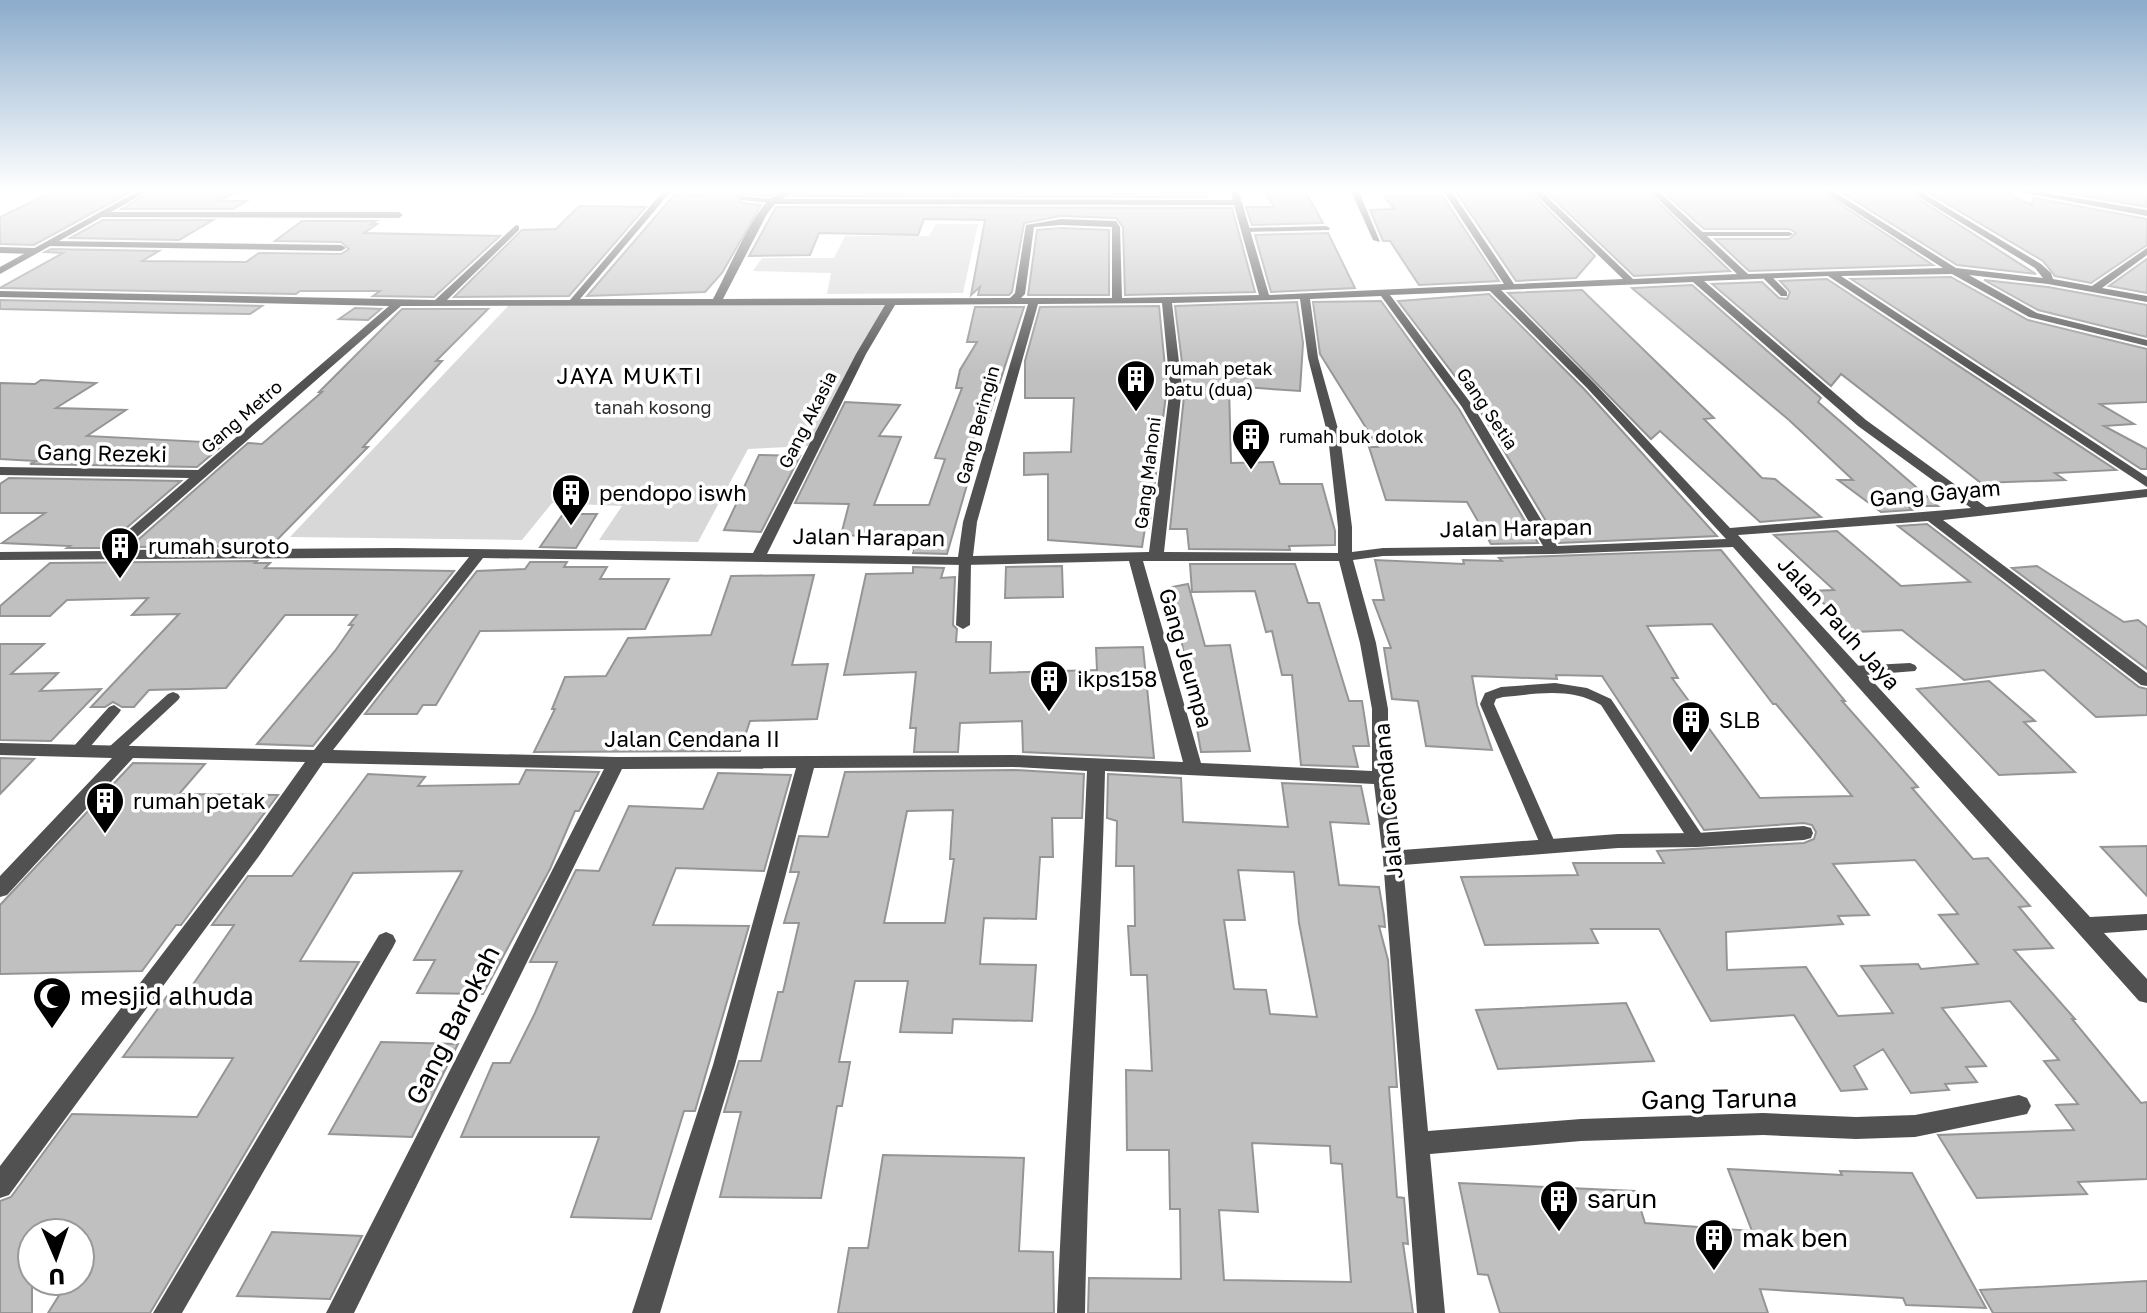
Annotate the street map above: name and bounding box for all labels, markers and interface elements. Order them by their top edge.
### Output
place label: rumah petak batu (dua) [1164,357,1273,400]
building icon: rumah petak batu (dua) [1115,358,1157,413]
district label: JAYA MUKTI [557,362,703,389]
street label: Gang Beringin [951,363,1003,486]
street label: Gang Setia [1453,363,1523,453]
street label: Gang Akasia [773,367,841,472]
street label: Gang Metro [196,375,286,457]
park label: tanah kosong [594,396,712,418]
street label: Gang Mahoni [1129,415,1165,530]
building icon: rumah buk dolok [1230,416,1272,471]
place label: rumah buk dolok [1279,425,1424,447]
street label: Gang Rezeki [37,438,167,467]
building icon: pendopo iswh [550,472,592,527]
street label: Gang Gayam [1868,473,2002,512]
place label: pendopo iswh [599,479,747,506]
street label: Jalan Harapan [1439,513,1593,542]
street label: Jalan Harapan [792,522,946,551]
building icon: rumah suroto [99,525,141,580]
place label: rumah suroto [148,532,289,559]
street label: Jalan Pauh Jaya [1772,550,1906,695]
street label: Gang Jeumpa [1154,585,1219,731]
building icon: ikps158 [1028,658,1070,713]
place label: ikps158 [1077,665,1157,692]
building icon: SLB [1670,699,1712,754]
place label: SLB [1719,706,1760,733]
street label: Jalan Cendana [1367,722,1408,880]
street label: Jalan Cendana II [604,725,780,752]
building icon: rumah petak [84,780,126,835]
place label: rumah petak [133,787,266,814]
street label: Gang Barokah [399,940,506,1109]
mosque icon: mesjid alhuda [31,975,73,1030]
place label: mesjid alhuda [80,980,254,1011]
street label: Gang Taruna [1640,1082,1798,1115]
building icon: sarun [1538,1178,1580,1233]
place label: sarun [1587,1183,1657,1214]
north arrow [16,1217,96,1297]
building icon: mak ben [1693,1217,1735,1272]
place label: mak ben [1742,1222,1848,1253]
text: U [48,1264,65,1291]

